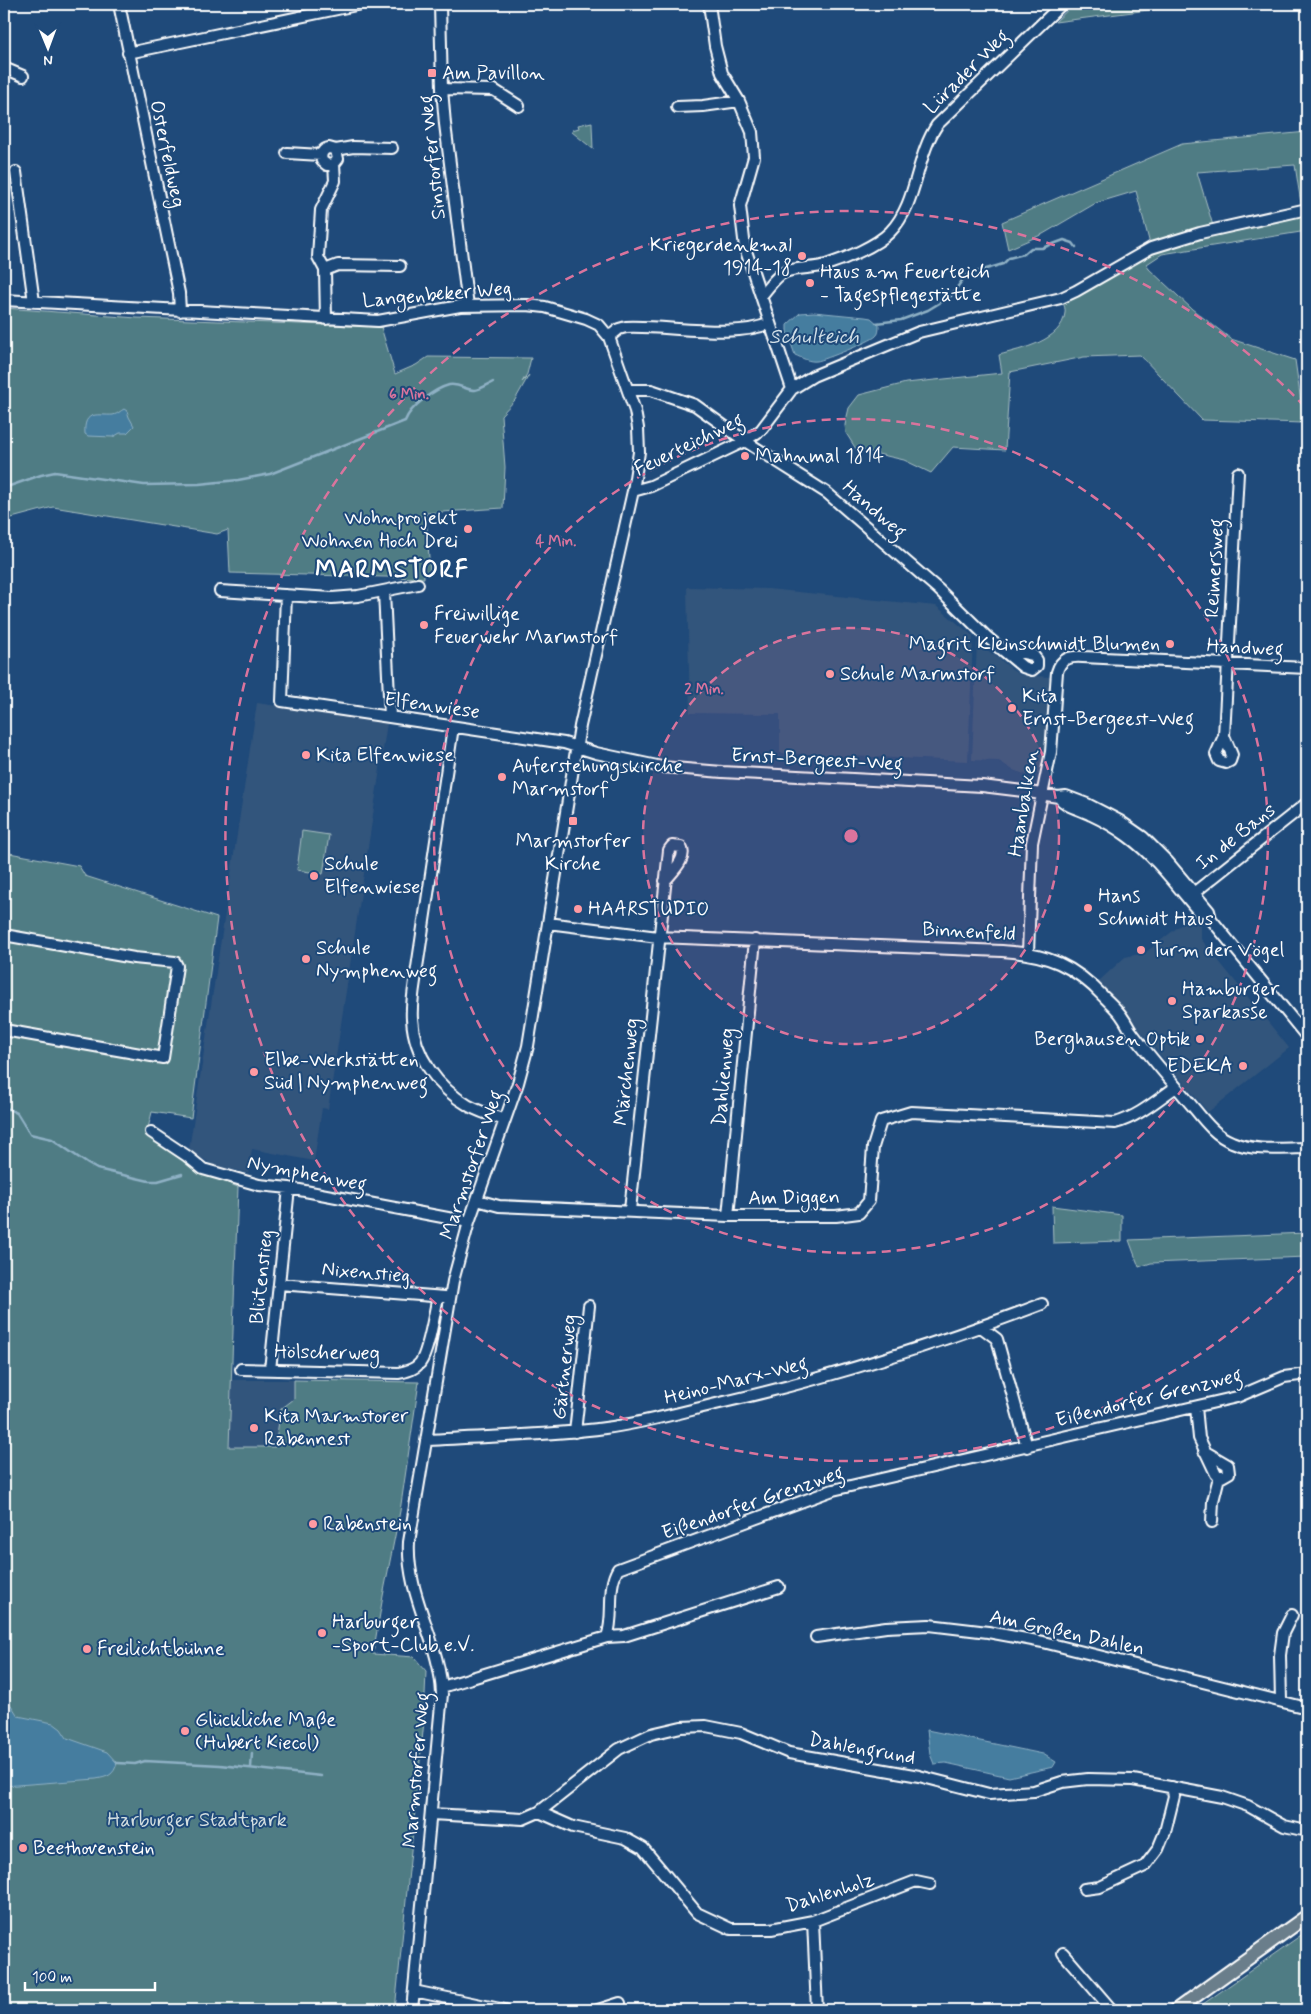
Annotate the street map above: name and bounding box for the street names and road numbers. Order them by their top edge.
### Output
street label: Lürader Weg [918,23,1017,122]
street label: Sinstorfer Weg [413,93,455,221]
street label: Osterfeldweg [141,98,192,210]
street label: Langenbeker Weg [361,275,513,316]
street label: Feuerteichweg [630,407,749,485]
street label: Handweg [835,474,912,547]
street label: Reimersweg [1199,518,1233,619]
street label: Handweg [1206,632,1284,666]
street label: Elfenwiese [382,686,482,726]
street label: Ernst-Bergeest-Weg [730,742,904,780]
street label: Haanbalken [1002,747,1046,859]
street label: In de Bans [1190,797,1282,877]
street label: Binnenfeld [922,916,1016,948]
street label: Märchenweg [608,1017,647,1127]
street label: Dahlienweg [706,1027,743,1127]
street label: Marmstorfer Weg [434,1087,512,1244]
street label: Nymphenweg [244,1149,369,1201]
street label: Am Diggen [748,1184,840,1213]
street label: Blütenstieg [244,1228,280,1326]
street label: Nixenstieg [321,1256,411,1290]
street label: Gärtnerweg [546,1313,585,1421]
street label: Hölscherweg [274,1339,380,1368]
street label: Heino-Marx-Weg [661,1350,811,1414]
street label: Eißendorfer Grenzweg [1053,1362,1245,1436]
street label: Eißendorfer Grenzweg [658,1459,848,1549]
street label: Am Großen Dahlen [987,1603,1147,1663]
street label: Marmstorfer Weg [397,1691,439,1849]
street label: Dahlengrund [806,1726,918,1774]
street label: Dahlenholz [782,1866,878,1920]

